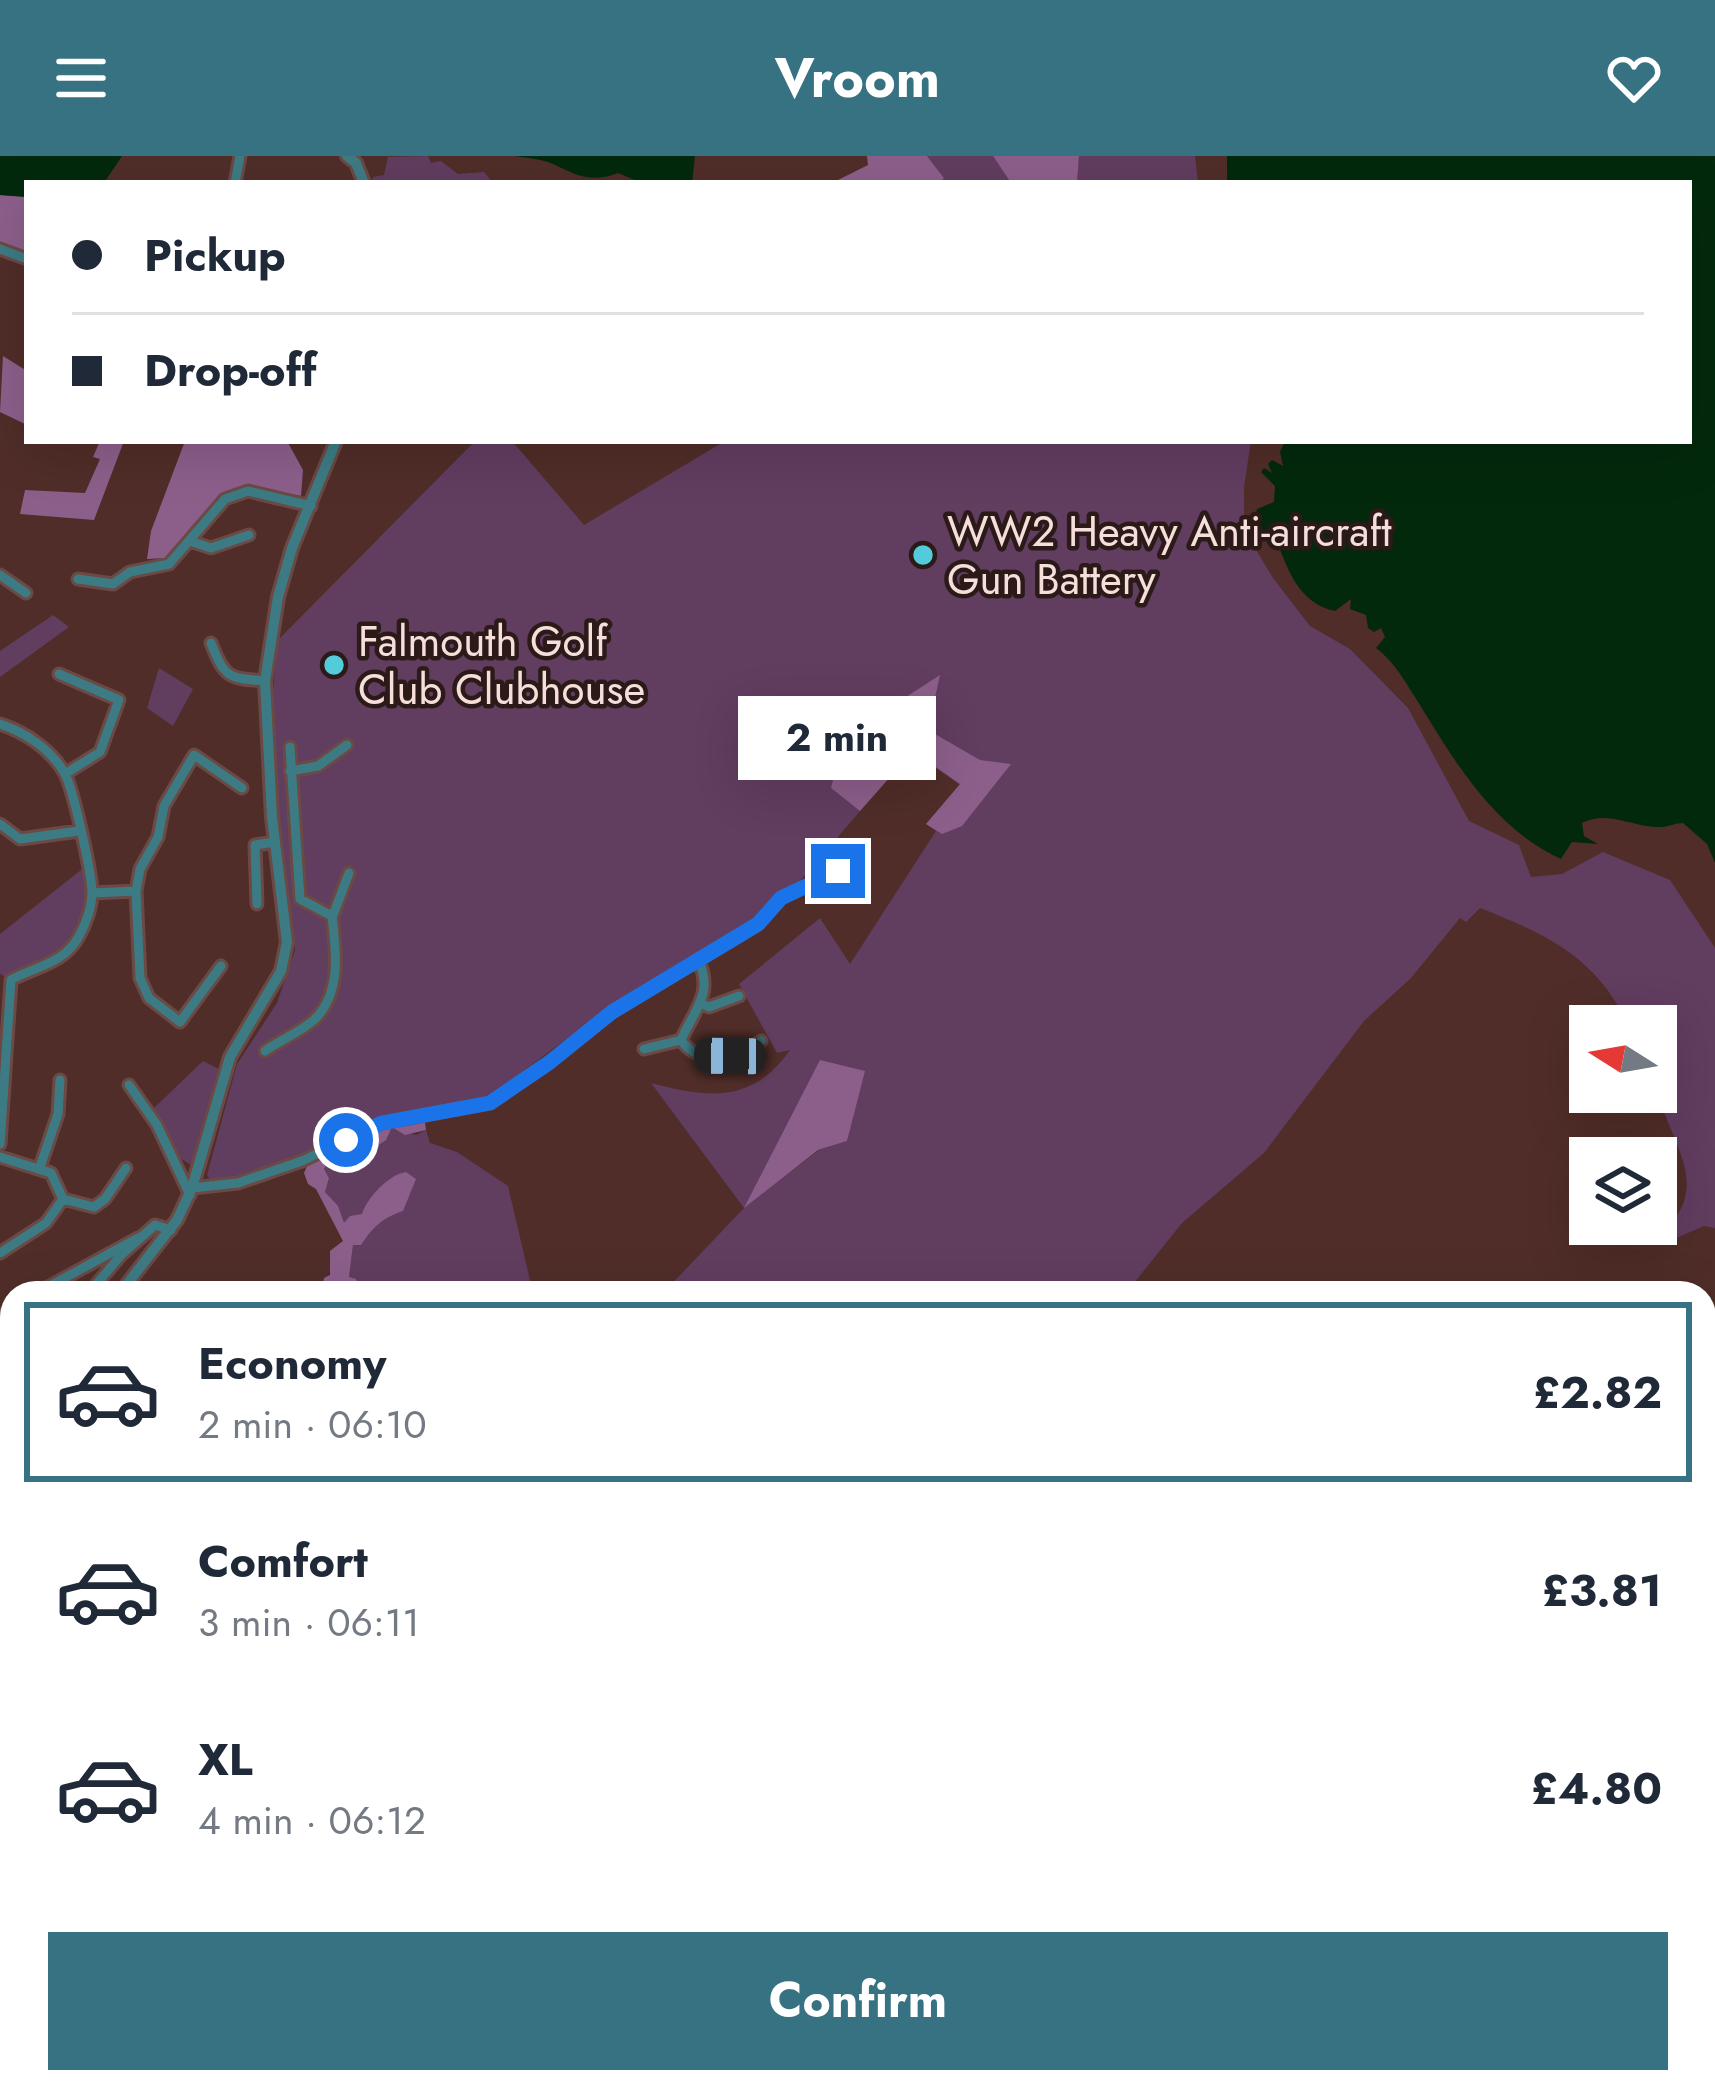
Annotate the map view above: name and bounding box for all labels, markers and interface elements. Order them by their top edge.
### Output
text: Vroom [775,39,940,117]
icon: menu [48,45,114,111]
icon: heart [1601,45,1667,111]
text: Pickup [144,223,286,288]
text: Drop-off [144,338,317,403]
place label: WW2 Heavy Anti-aircraft Gun Battery [947,501,1392,610]
marker: WW2 Heavy Anti-aircraft Gun Battery [910,542,936,568]
place label: Falmouth Golf Club Clubhouse [358,611,645,720]
marker: Falmouth Golf Club Clubhouse [321,652,347,678]
callout: 2 min [739,697,937,781]
text: 2 min [786,709,888,766]
route end [811,844,865,898]
north arrow [1569,1005,1677,1113]
map controls [1569,1005,1677,1245]
car [694,1037,766,1075]
route start [319,1113,373,1167]
button: layers [1569,1137,1677,1245]
text: Economy [198,1331,386,1396]
icon: car [54,1338,162,1446]
text: £2.82 [1533,1360,1662,1425]
text: 2 min · 06:10 [198,1396,427,1453]
text: Comfort [198,1529,368,1594]
icon: car [54,1536,162,1644]
text: £3.81 [1542,1558,1662,1623]
text: 3 min · 06:11 [198,1594,420,1651]
text: XL [198,1727,253,1792]
icon: car [54,1734,162,1842]
text: £4.80 [1531,1756,1662,1821]
text: 4 min · 06:12 [198,1792,426,1849]
button: Confirm [48,1932,1668,2070]

